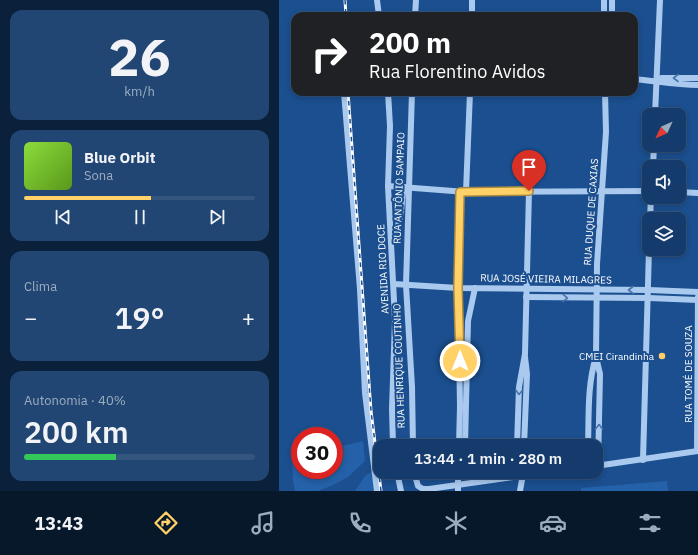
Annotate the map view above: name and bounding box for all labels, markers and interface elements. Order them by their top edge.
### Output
text: 26 [108,23,171,90]
text: 200 m [369,24,451,61]
icon: right [303,28,355,80]
text: Rua Florentino Avidos [369,60,545,83]
one-way arrow [673,74,679,82]
text: km/h [124,83,155,100]
north arrow [642,108,686,152]
map controls [642,108,686,256]
street label: RUA ANTÔNIO SAMPAIO [391,132,407,244]
text: Blue Orbit [84,148,155,167]
pin [512,150,546,191]
icon: arrive [518,156,540,178]
street label: RUA DUQUE DE CAXIAS [581,158,601,266]
button: sound [642,160,686,204]
text: Sona [84,167,113,184]
icon: previous [52,206,74,228]
icon: pause [129,206,151,228]
icon: next [206,206,228,228]
button: layers [642,212,686,256]
street label: AVENIDA RIO DOCE [374,224,392,314]
street label: RUA JOSÉ VIEIRA MILAGRES [480,271,612,287]
text: Clima [24,278,57,295]
one-way arrow [628,286,634,294]
one-way arrow [562,294,568,302]
text: 19° [114,298,165,337]
text: − [24,303,37,332]
text: + [242,303,255,332]
street label: RUA HENRIQUE COUTINHO [390,303,408,429]
street label: RUA TOMÉ DE SOUZA [682,325,695,423]
position arrow [439,340,481,382]
place label: CMEI Cirandinha [579,350,655,363]
marker: CMEI Cirandinha [657,351,667,361]
one-way arrow [514,389,523,395]
text: Autonomia · 40% [24,392,126,409]
text: 200 km [24,412,129,451]
one-way arrow [595,424,603,430]
speed limit sign: 30 [291,427,343,479]
text: 13:44 · 1 min · 280 m [414,449,562,468]
icon: directions [152,509,180,537]
icon: music [249,509,277,537]
icon: phone [346,509,374,537]
icon: climate [442,509,470,537]
icon: car [539,509,567,537]
icon: filters [636,509,664,537]
text: 13:43 [34,512,83,535]

